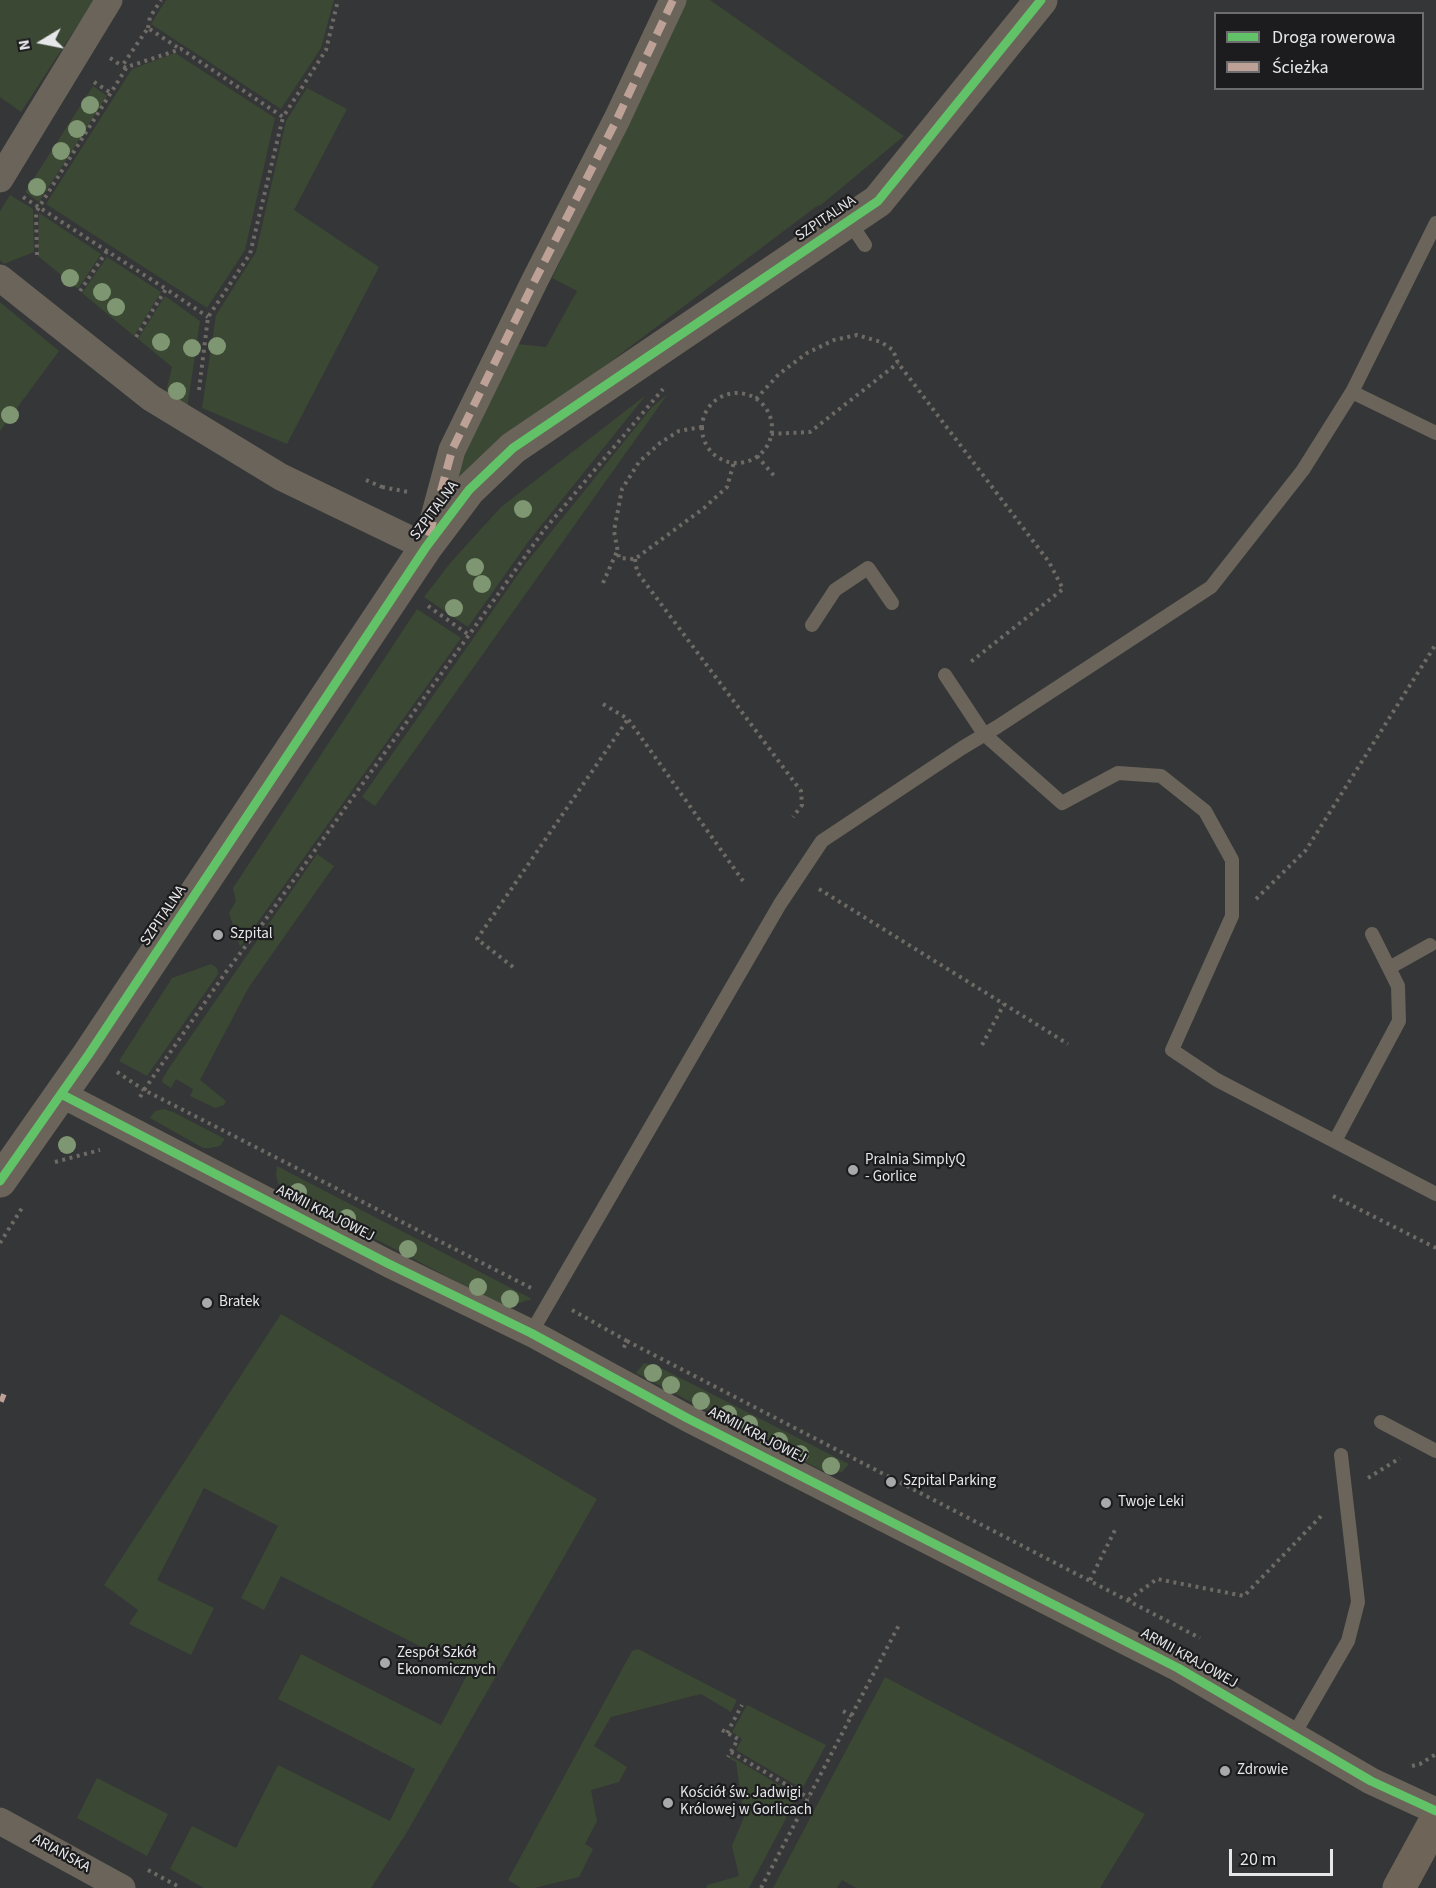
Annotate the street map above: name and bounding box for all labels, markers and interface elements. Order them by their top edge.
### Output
north arrow [12,12,72,72]
legend [1214,12,1424,90]
text: Droga rowerowa [1272,25,1396,50]
text: N [13,38,36,52]
text: Ścieżka [1272,55,1329,80]
street label: SZPITALNA [792,192,860,246]
street label: SZPITALNA [407,478,463,544]
street label: SZPITALNA [137,882,191,950]
place label: Szpital [230,926,273,944]
marker: Szpital [211,928,225,942]
place label: Pralnia SimplyQ - Gorlice [865,1152,965,1187]
marker: Pralnia SimplyQ - Gorlice [846,1163,860,1177]
street label: ARMII KRAJOWEJ [273,1182,377,1246]
place label: Bratek [219,1294,260,1312]
marker: Bratek [200,1296,214,1310]
street label: ARMII KRAJOWEJ [705,1404,809,1468]
place label: Szpital Parking [903,1473,996,1491]
marker: Szpital Parking [884,1475,898,1489]
place label: Twoje Leki [1118,1494,1184,1512]
marker: Twoje Leki [1099,1496,1113,1510]
street label: ARMII KRAJOWEJ [1138,1625,1240,1693]
place label: Zespół Szkół Ekonomicznych [397,1645,496,1680]
marker: Zespół Szkół Ekonomicznych [378,1656,392,1670]
place label: Zdrowie [1237,1762,1288,1780]
marker: Zdrowie [1218,1764,1232,1778]
place label: Kościół św. Jadwigi Królowej w Gorlicach [680,1785,812,1820]
marker: Kościół św. Jadwigi Królowej w Gorlicach [661,1796,675,1810]
street label: ARIAŃSKA [29,1831,93,1877]
scale bar [1232,1837,1336,1875]
text: 20 m [1240,1847,1276,1872]

